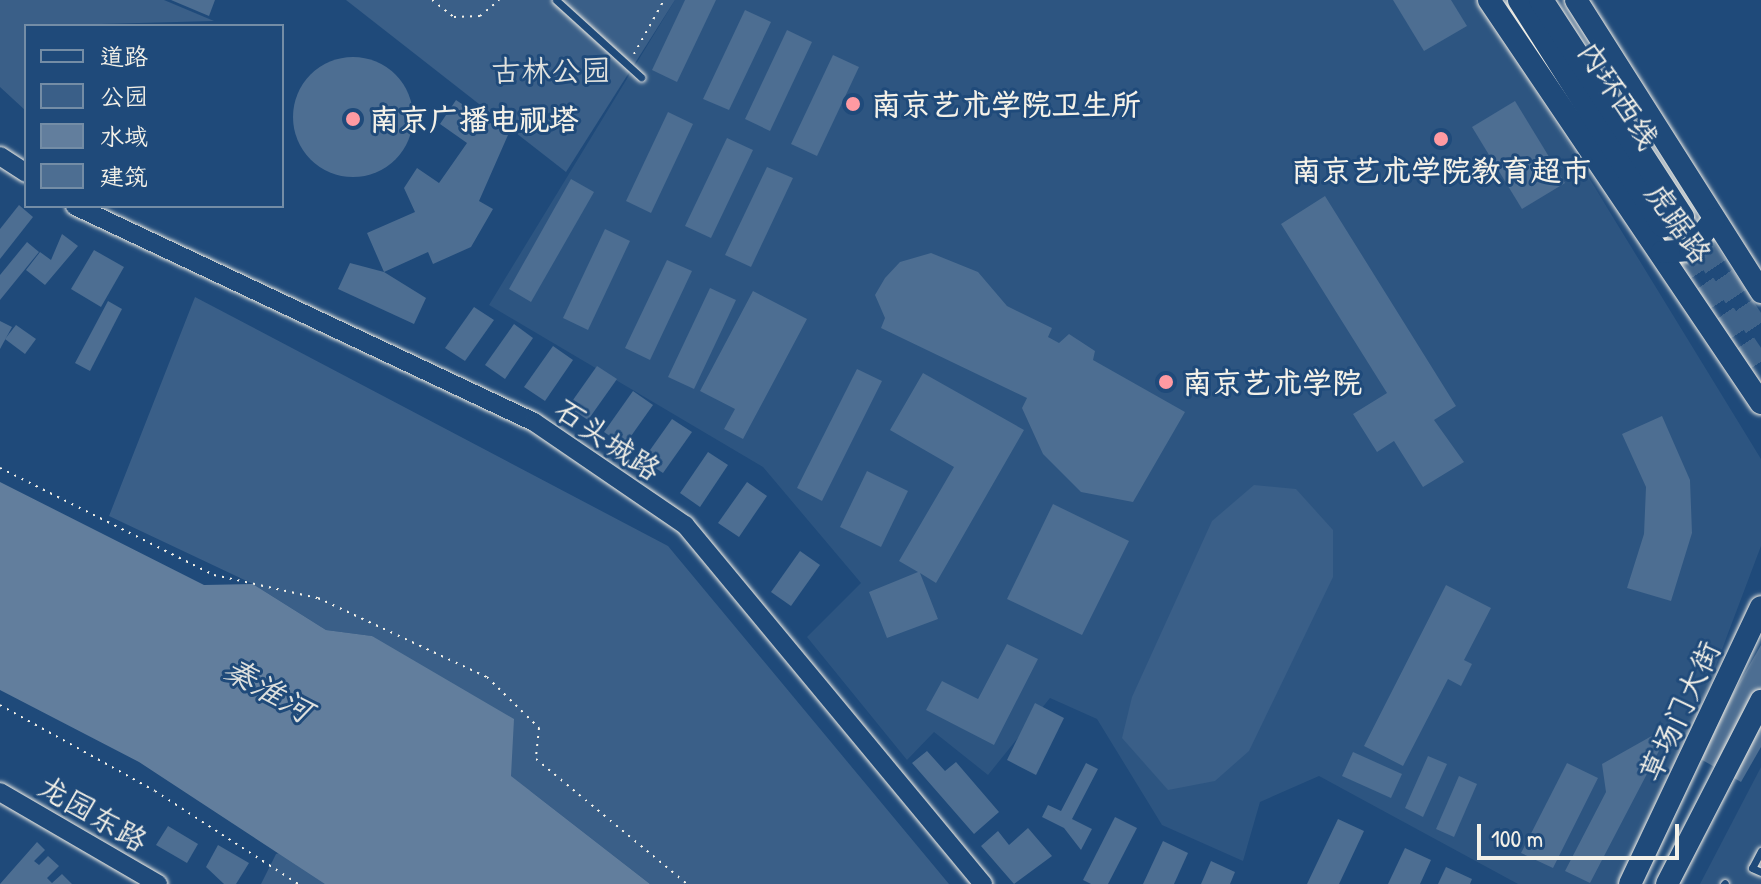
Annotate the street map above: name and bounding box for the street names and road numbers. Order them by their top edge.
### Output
street label: 内环西线 [1571,35,1667,155]
street label: 虎踞路 [1638,176,1720,270]
street label: 石头城路 [548,391,668,487]
street label: 草场门大街 [1631,635,1727,787]
street label: 龙园东路 [32,767,154,859]

